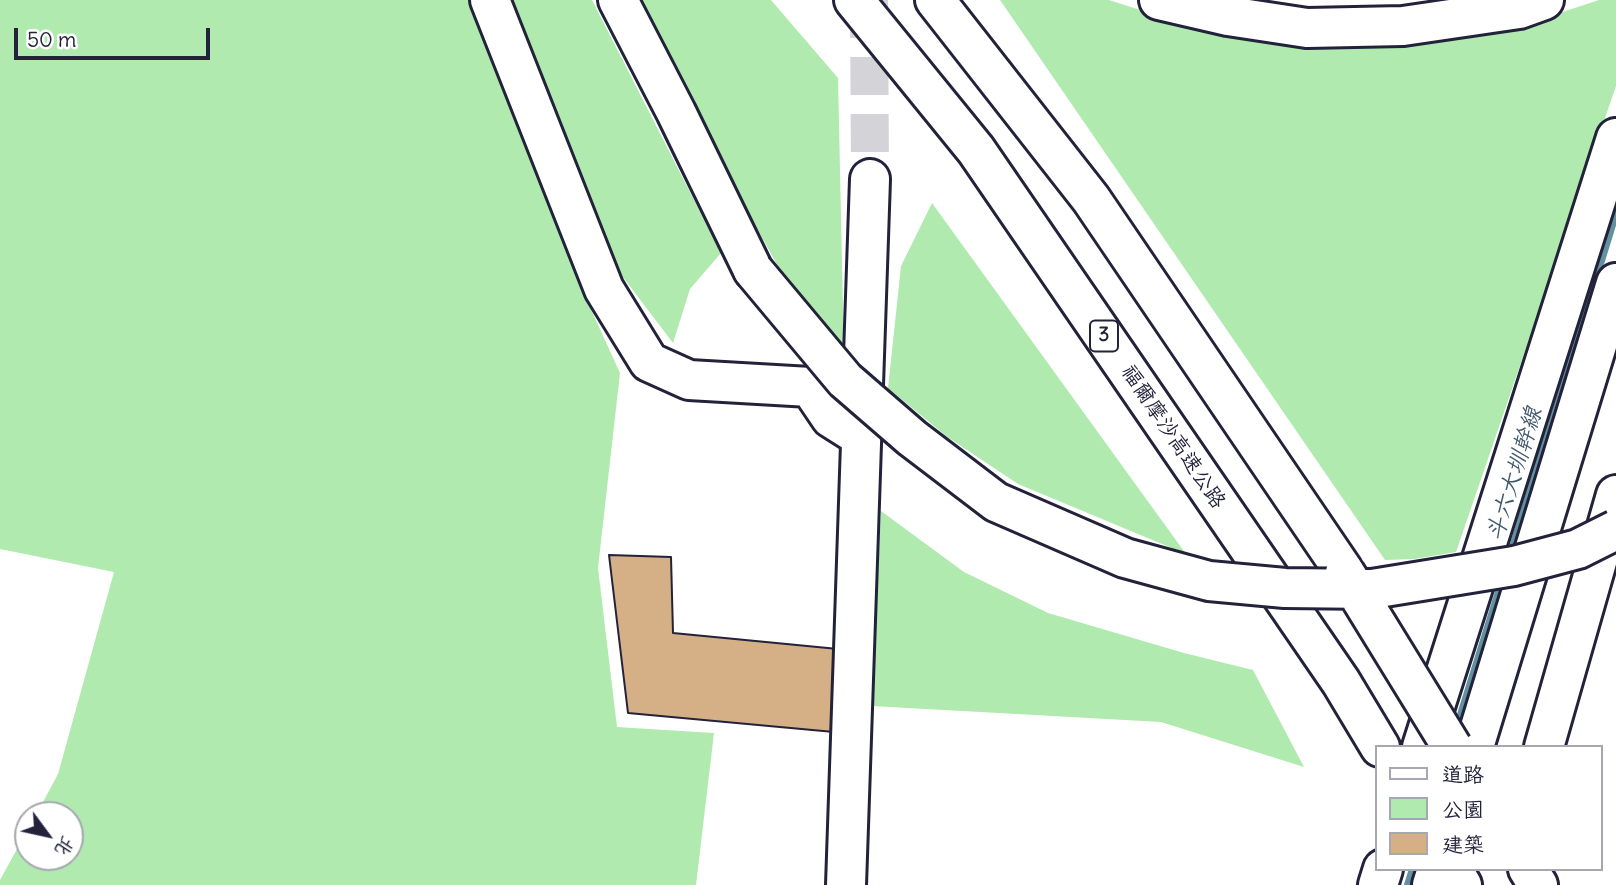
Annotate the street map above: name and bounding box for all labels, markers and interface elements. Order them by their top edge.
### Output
scale bar [18,14,214,58]
text: 50 m [27,26,76,53]
road number: 3 [1090,320,1118,352]
street label: 福爾摩沙高速公路 [1116,360,1230,514]
water label: 斗六大圳幹線 [1482,404,1548,544]
legend [1374,745,1602,871]
text: 道路 [1442,761,1484,788]
text: 公園 [1442,796,1484,823]
north arrow [14,801,84,871]
text: 建築 [1442,831,1484,858]
text: 北 [50,832,80,861]

